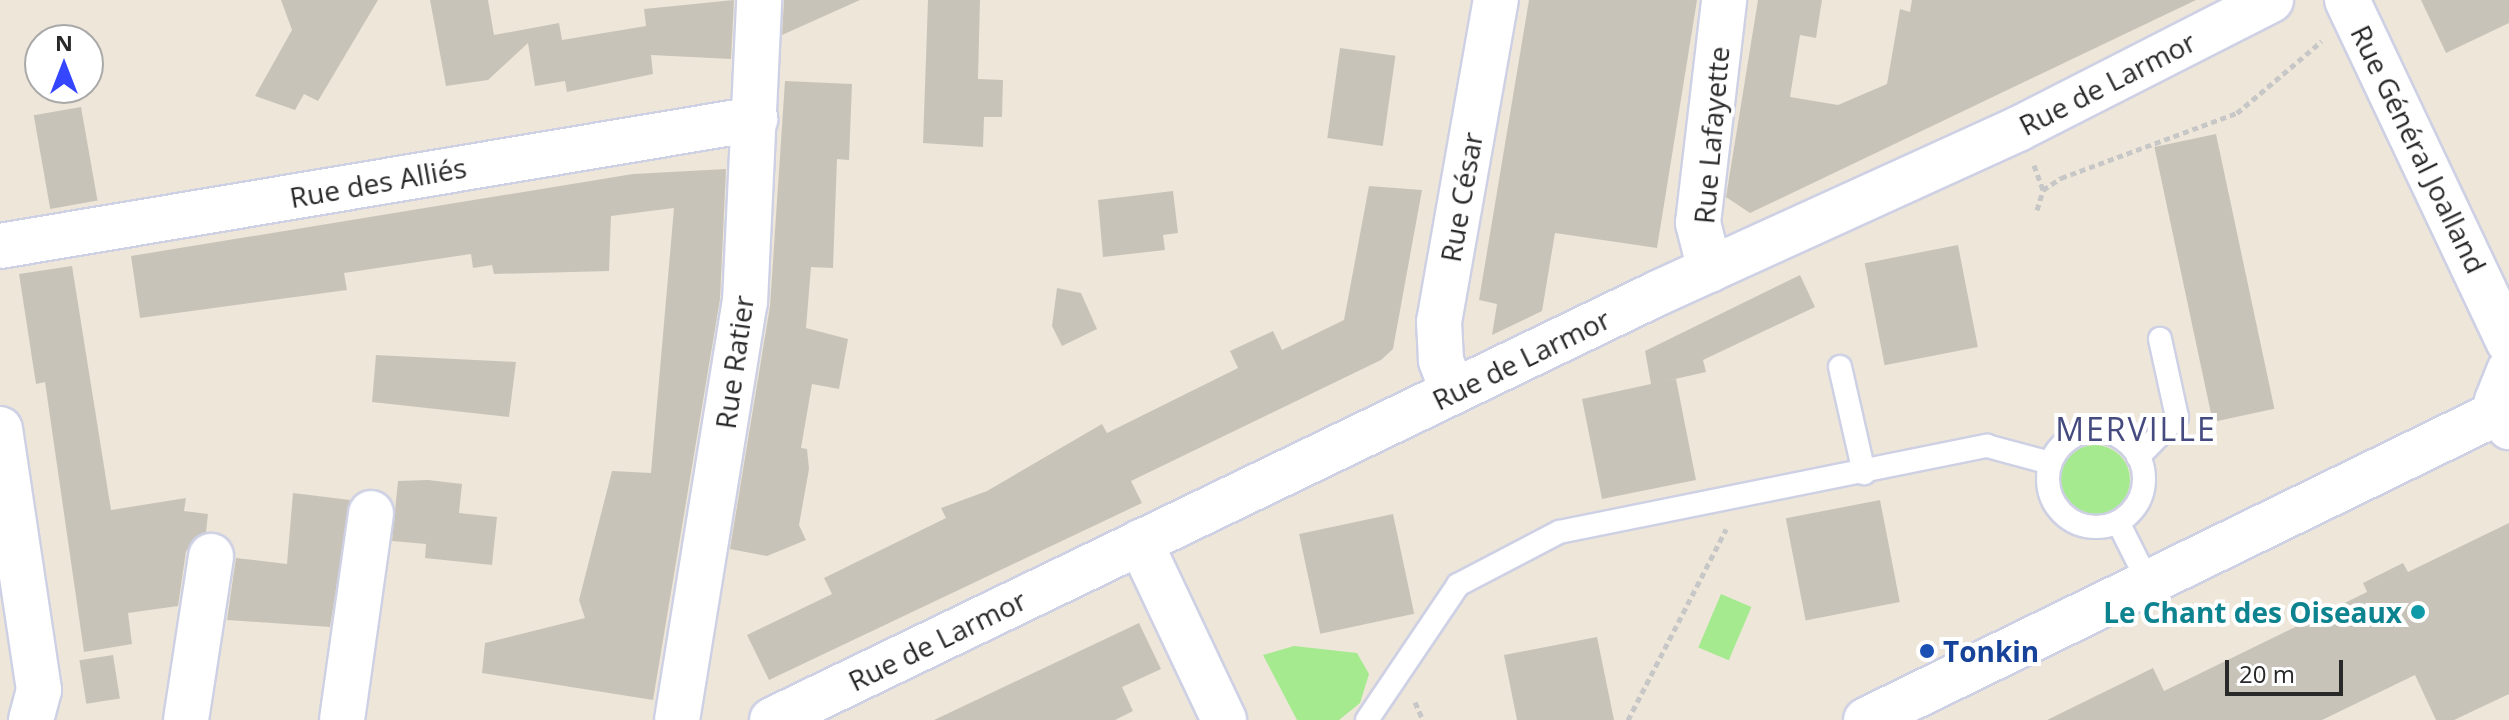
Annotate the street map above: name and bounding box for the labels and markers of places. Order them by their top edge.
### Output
place label: Le Chant des Oiseaux [2103,595,2402,629]
marker: Le Chant des Oiseaux [2409,603,2427,621]
place label: Tonkin [1943,634,2039,668]
marker: Tonkin [1918,642,1936,660]

